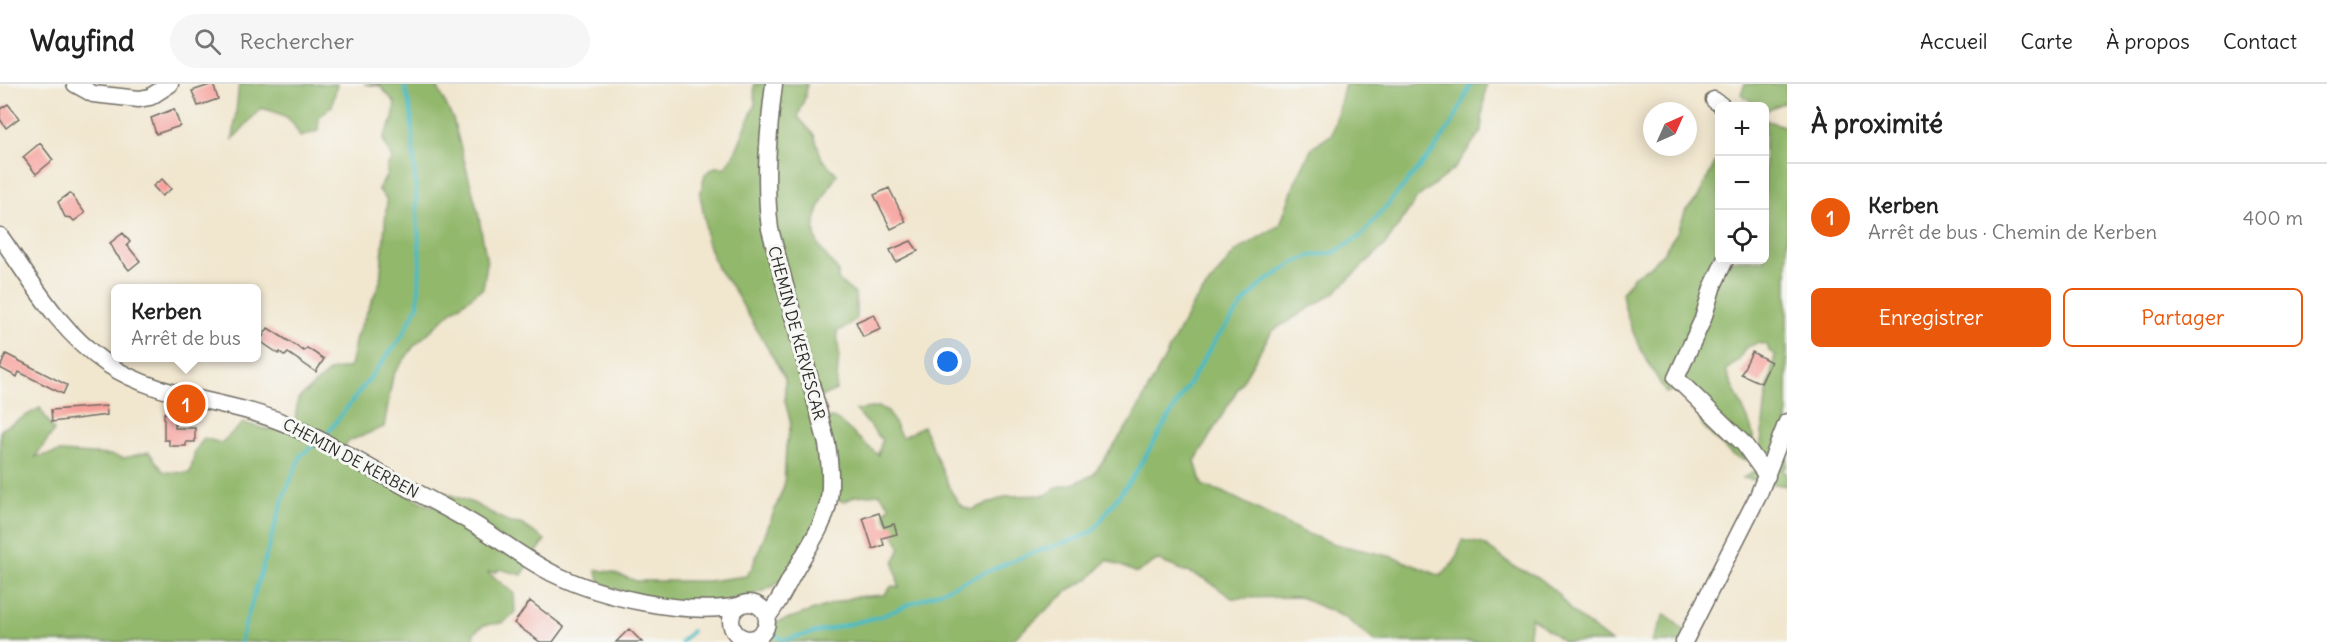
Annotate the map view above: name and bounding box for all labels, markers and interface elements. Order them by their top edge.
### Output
search box [170,14,590,68]
text: Wayfind [30,23,134,59]
icon: search [191,25,224,58]
text: Rechercher [239,27,354,55]
text: Accueil [1920,28,1988,55]
text: Carte [2021,28,2073,55]
text: À propos [2106,28,2190,55]
text: Contact [2223,28,2297,55]
north arrow [1643,102,1697,156]
map controls [1715,102,1769,264]
button: + [1715,102,1769,156]
text: À proximité [1811,107,1943,140]
button: − [1715,156,1769,210]
text: Kerben [1868,191,1939,219]
text: 1 [1827,205,1834,230]
text: 400 m [2243,205,2303,230]
button: locate [1715,210,1769,264]
text: Arrêt de bus · Chemin de Kerben [1868,219,2157,244]
street label: CHEMIN DE KERVESCAR [764,244,830,422]
popup [111,284,261,362]
button: Enregistrer [1811,288,2051,347]
button: Partager [2063,288,2303,347]
text: Kerben [131,297,202,325]
text: Arrêt de bus [131,325,241,350]
your location [933,347,962,376]
pin: 1 [166,382,206,426]
street label: CHEMIN DE KERBEN [280,414,422,502]

